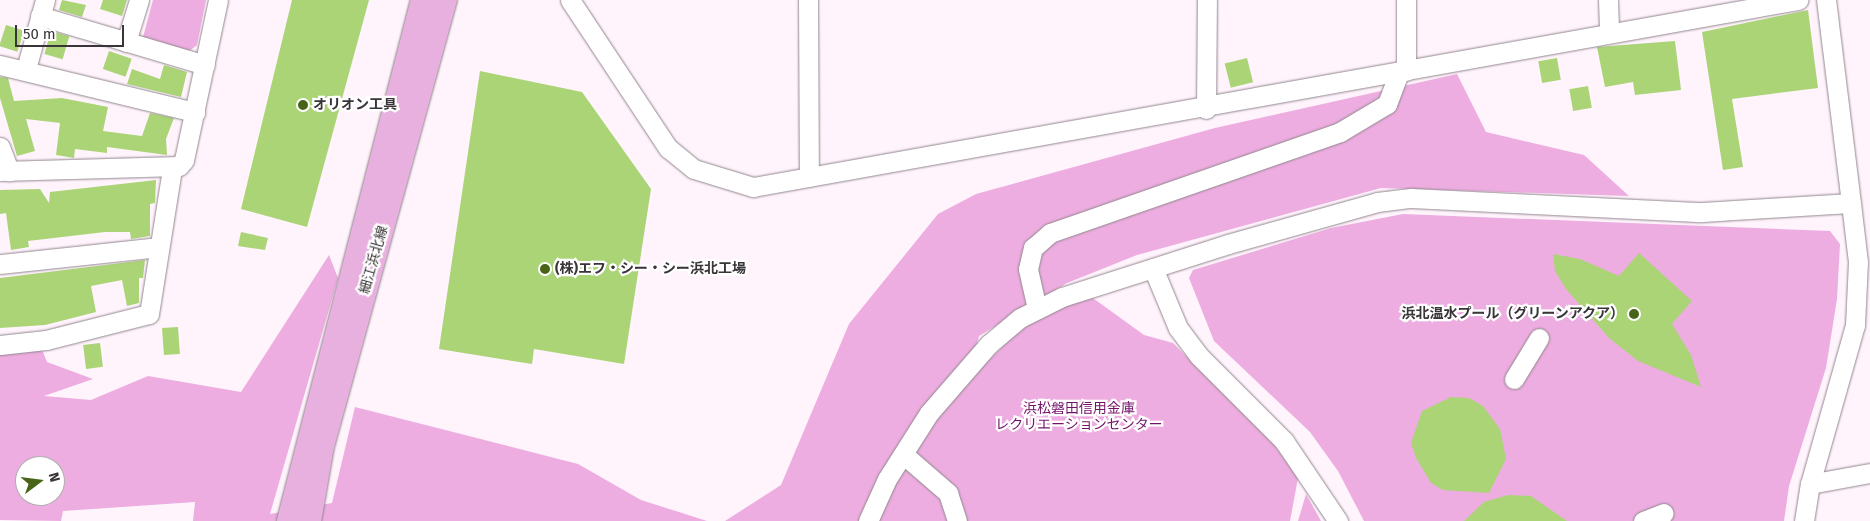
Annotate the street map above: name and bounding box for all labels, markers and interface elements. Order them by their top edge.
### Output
scale bar [18,15,126,47]
text: 50 m [23,25,56,43]
place label: オリオン工具 [313,97,397,113]
marker: オリオン工具 [297,99,309,111]
street label: 細江浜北線 [356,224,392,296]
place label: (株)エフ・シー・シー浜北工場 [555,261,746,277]
marker: (株)エフ・シー・シー浜北工場 [539,263,551,275]
place label: 浜北温水プール（グリーンアクア） [1400,306,1624,322]
marker: 浜北温水プール（グリーンアクア） [1628,308,1640,320]
park label: 浜松磐田信用金庫 レクリエーションセンター [995,401,1163,434]
north arrow [15,456,65,506]
text: N [45,471,63,484]

